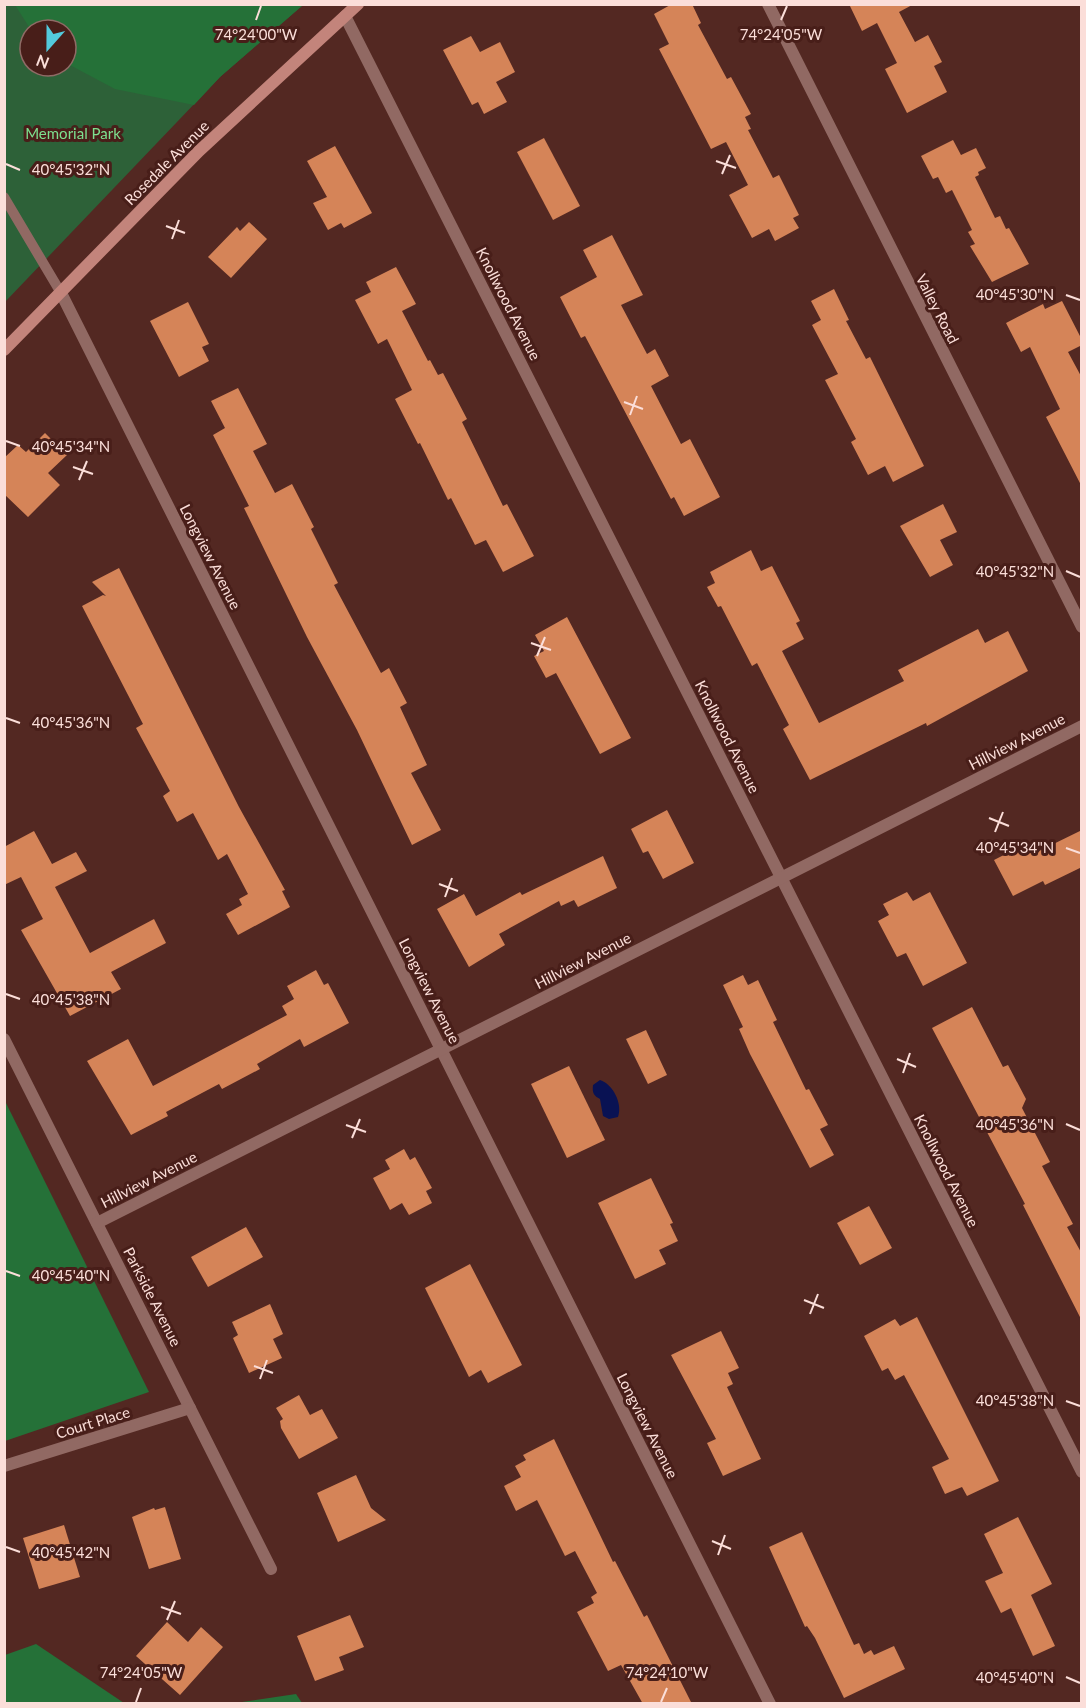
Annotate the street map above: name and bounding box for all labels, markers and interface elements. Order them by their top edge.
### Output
north arrow [18,18,78,78]
text: 74°24'00"W [215,25,298,43]
text: 74°24'05"W [740,25,823,43]
text: N [33,51,52,74]
street label: Rosedale Avenue [120,116,212,208]
park label: Memorial Park [25,124,121,142]
text: 40°45'32"N [32,160,110,178]
street label: Knollwood Avenue [473,244,545,363]
street label: Valley Road [913,271,963,346]
text: 40°45'30"N [976,285,1054,303]
text: 40°45'34"N [32,437,110,455]
street label: Longview Avenue [177,501,245,612]
text: 40°45'32"N [976,562,1054,580]
street label: Knollwood Avenue [692,677,764,796]
street label: Hillview Avenue [965,709,1068,773]
text: 40°45'36"N [32,713,110,731]
text: 40°45'34"N [976,838,1054,856]
street label: Hillview Avenue [531,928,634,992]
street label: Longview Avenue [396,935,464,1046]
text: 40°45'38"N [32,990,110,1008]
street label: Knollwood Avenue [911,1111,983,1230]
text: 40°45'36"N [976,1115,1054,1133]
street label: Hillview Avenue [97,1147,200,1211]
street label: Parkside Avenue [120,1244,186,1349]
text: 40°45'40"N [32,1266,110,1284]
street label: Longview Avenue [614,1370,682,1481]
text: 40°45'38"N [976,1391,1054,1409]
street label: Court Place [54,1402,132,1442]
text: 40°45'42"N [32,1543,110,1561]
text: 74°24'05"W [100,1663,183,1681]
text: 74°24'10"W [626,1663,709,1681]
text: 40°45'40"N [976,1668,1054,1686]

